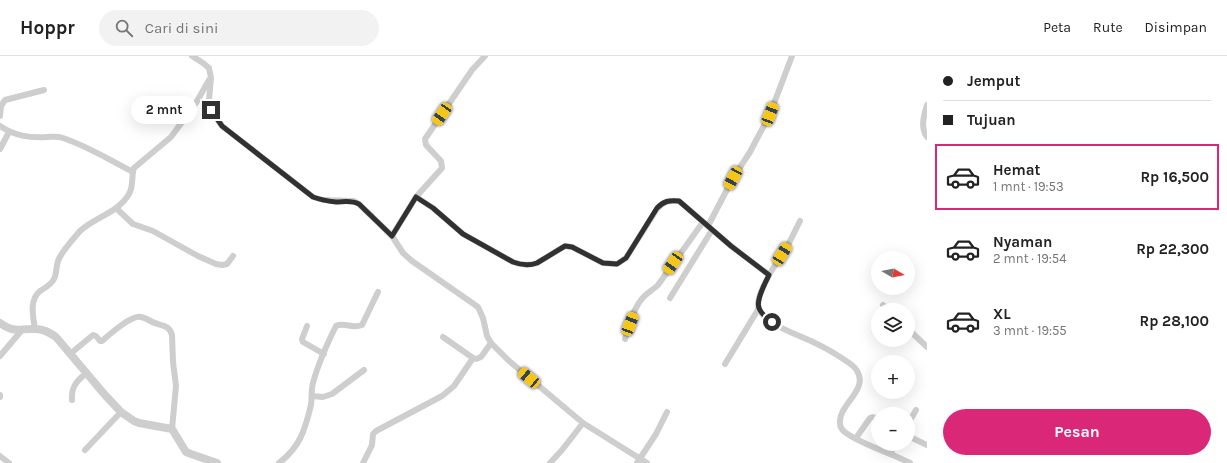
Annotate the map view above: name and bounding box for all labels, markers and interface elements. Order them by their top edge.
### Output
search box [99,10,379,46]
text: Hoppr [20,17,75,39]
icon: search [113,17,135,39]
text: Cari di sini [145,19,219,37]
text: Peta [1043,19,1071,36]
text: Rute [1093,19,1123,36]
text: Disimpan [1145,19,1207,36]
text: Jemput [967,72,1020,90]
callout: 2 mnt [131,96,197,124]
route end [202,101,220,119]
car [430,101,454,127]
car [760,101,780,127]
text: 2 mnt [146,102,182,117]
text: Tujuan [967,111,1016,129]
icon: car [945,159,981,195]
text: Hemat [993,161,1040,179]
car [722,165,744,191]
text: Rp 16,500 [1140,168,1209,186]
text: 1 mnt · 19:53 [993,179,1064,194]
icon: car [945,231,981,267]
text: Nyaman [993,233,1052,251]
text: Rp 22,300 [1136,240,1209,258]
car [771,241,793,267]
car [661,250,685,276]
north arrow [871,251,915,295]
map controls [871,251,915,451]
text: 2 mnt · 19:54 [993,251,1066,266]
button: layers [871,303,915,347]
icon: car [945,303,981,339]
text: XL [993,305,1011,323]
car [620,311,640,337]
text: Rp 28,100 [1140,312,1209,330]
route start [763,313,781,331]
text: 3 mnt · 19:55 [993,323,1067,338]
button: + [871,355,915,399]
car [516,366,542,390]
button: − [871,407,915,451]
button: Pesan [943,409,1211,455]

